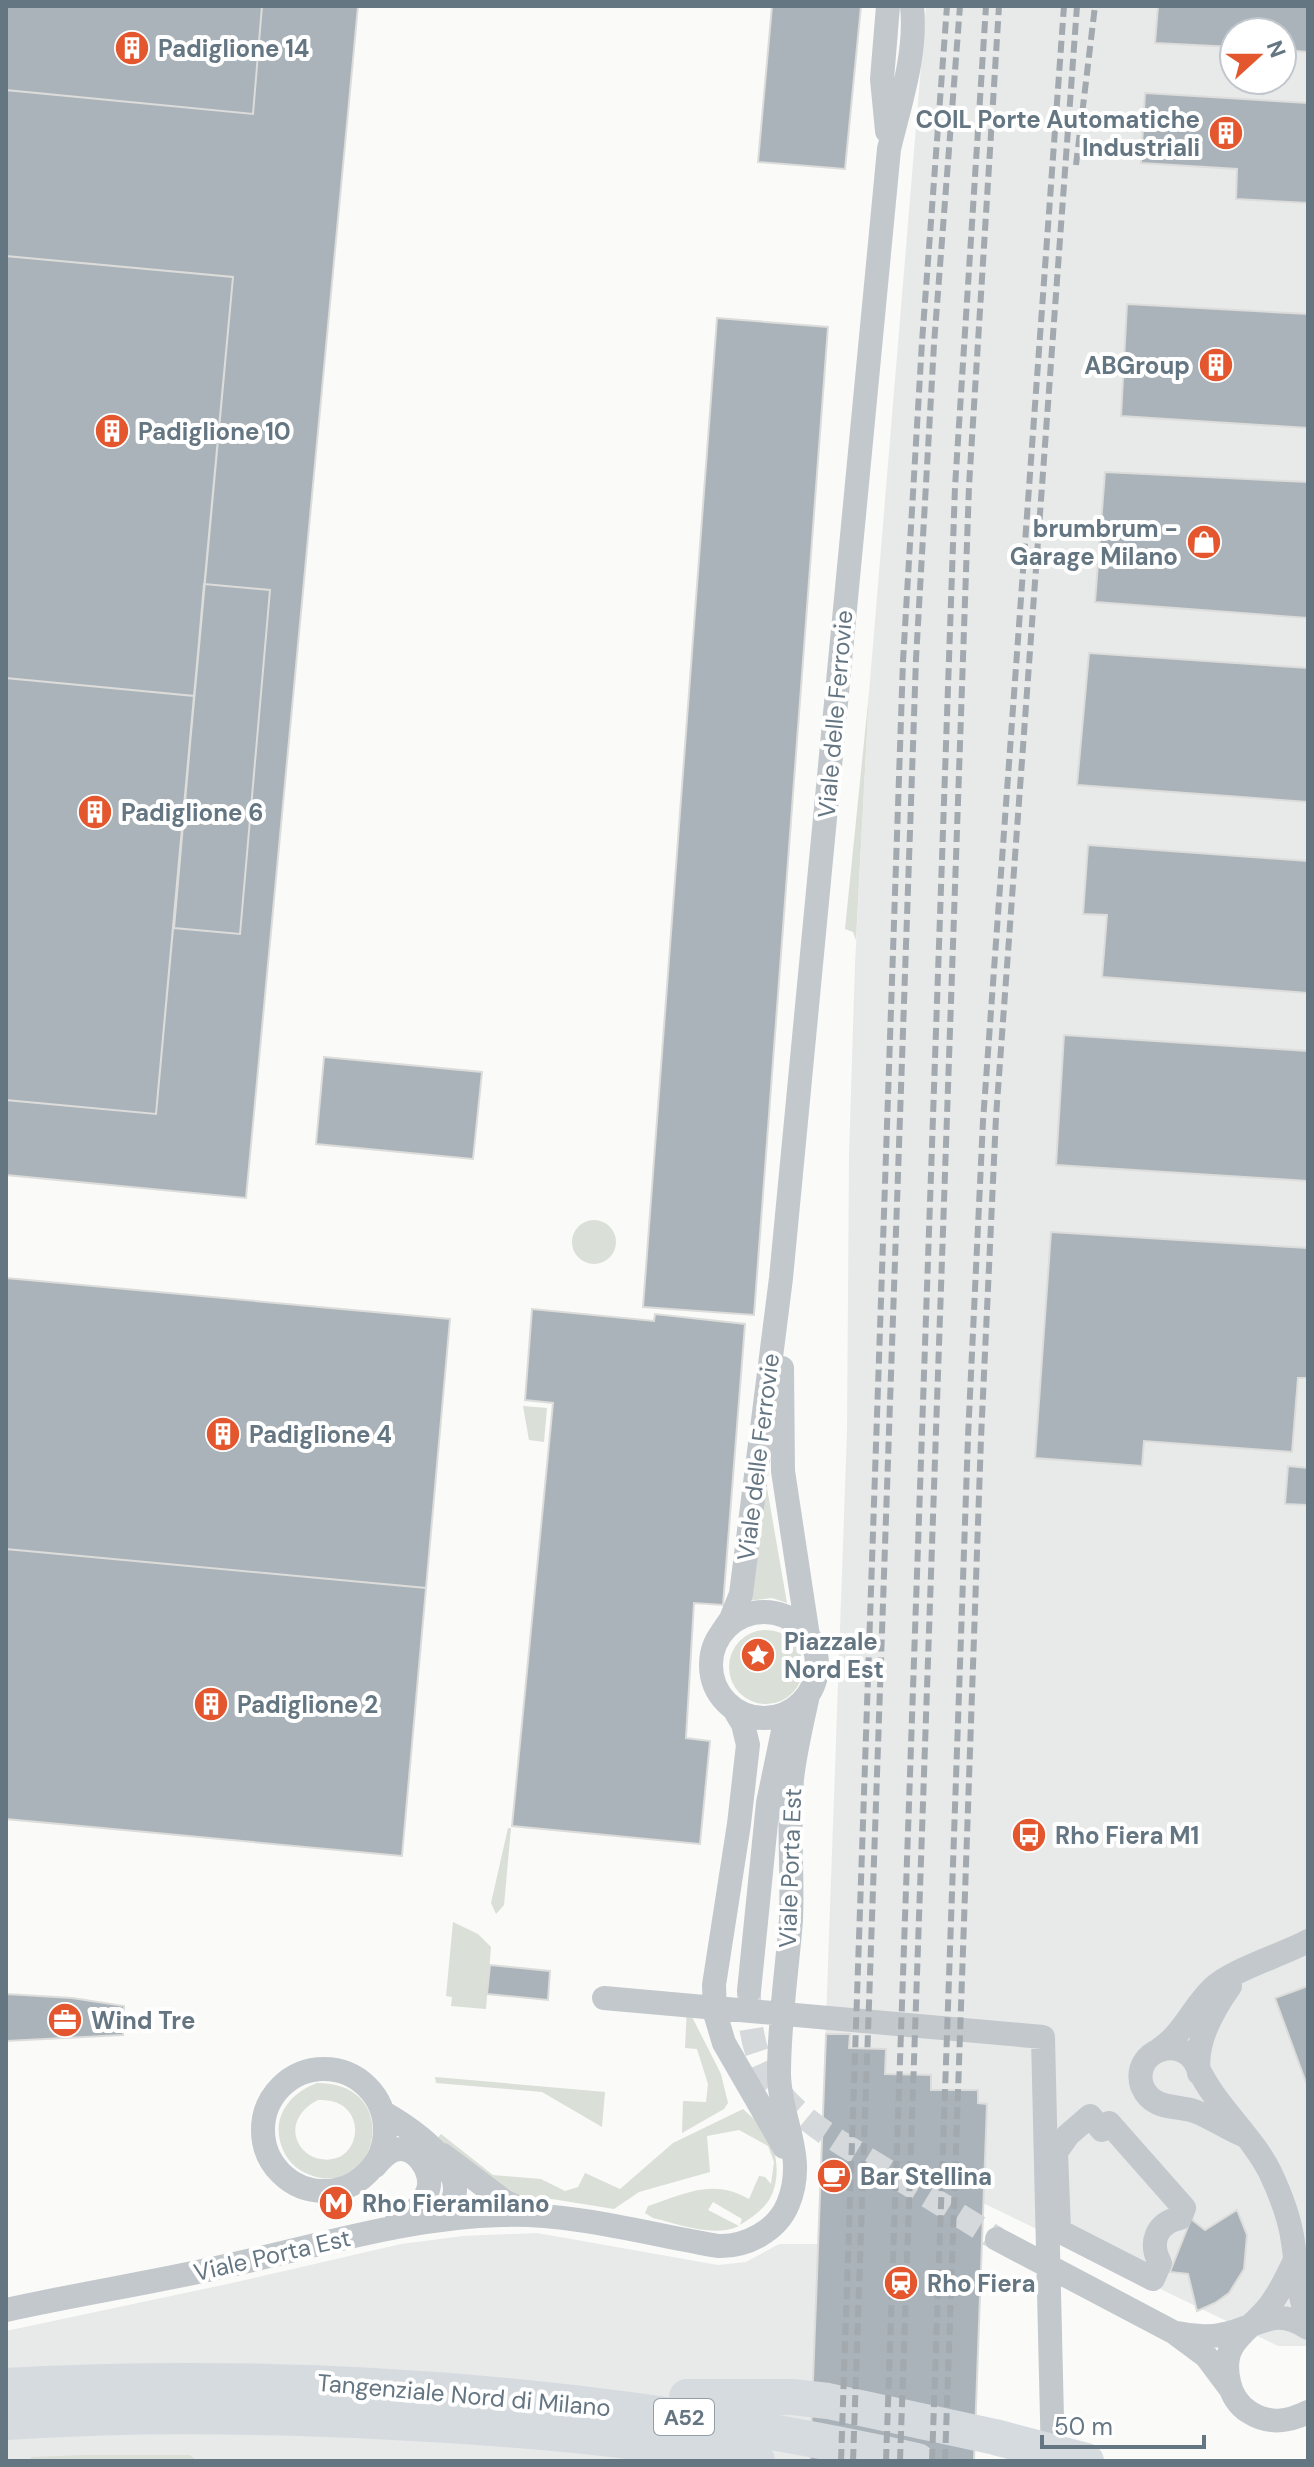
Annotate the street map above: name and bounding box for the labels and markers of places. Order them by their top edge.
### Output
building icon: Padiglione 14 [113,29,151,67]
place label: Padiglione 14 [158,33,309,64]
place label: COIL Porte Automatiche Industriali [916,104,1200,163]
building icon: COIL Porte Automatiche Industriali [1207,114,1245,152]
building icon: ABGroup [1197,346,1235,384]
place label: ABGroup [1084,350,1190,381]
building icon: Padiglione 10 [93,412,131,450]
place label: Padiglione 10 [138,416,291,447]
place label: brumbrum - Garage Milano [1010,513,1178,572]
shop icon: brumbrum - Garage Milano [1185,523,1223,561]
building icon: Padiglione 6 [76,793,114,831]
place label: Padiglione 6 [121,797,263,828]
building icon: Padiglione 4 [204,1415,242,1453]
place label: Padiglione 4 [249,1419,392,1450]
place label: Piazzale Nord Est [784,1626,884,1685]
place icon: Piazzale Nord Est [739,1636,777,1674]
building icon: Padiglione 2 [192,1685,230,1723]
place label: Padiglione 2 [237,1689,378,1720]
bus stop icon: Rho Fiera M1 [1010,1816,1048,1854]
place label: Rho Fiera M1 [1055,1820,1199,1851]
office icon: Wind Tre [46,2001,84,2039]
place label: Wind Tre [91,2005,195,2036]
cafe icon: Bar Stellina [815,2157,853,2195]
place label: Bar Stellina [860,2161,992,2192]
metro station icon: Rho Fieramilano [317,2184,355,2222]
place label: Rho Fieramilano [362,2188,550,2219]
station icon: Rho Fiera [882,2264,920,2302]
place label: Rho Fiera [927,2268,1036,2299]

